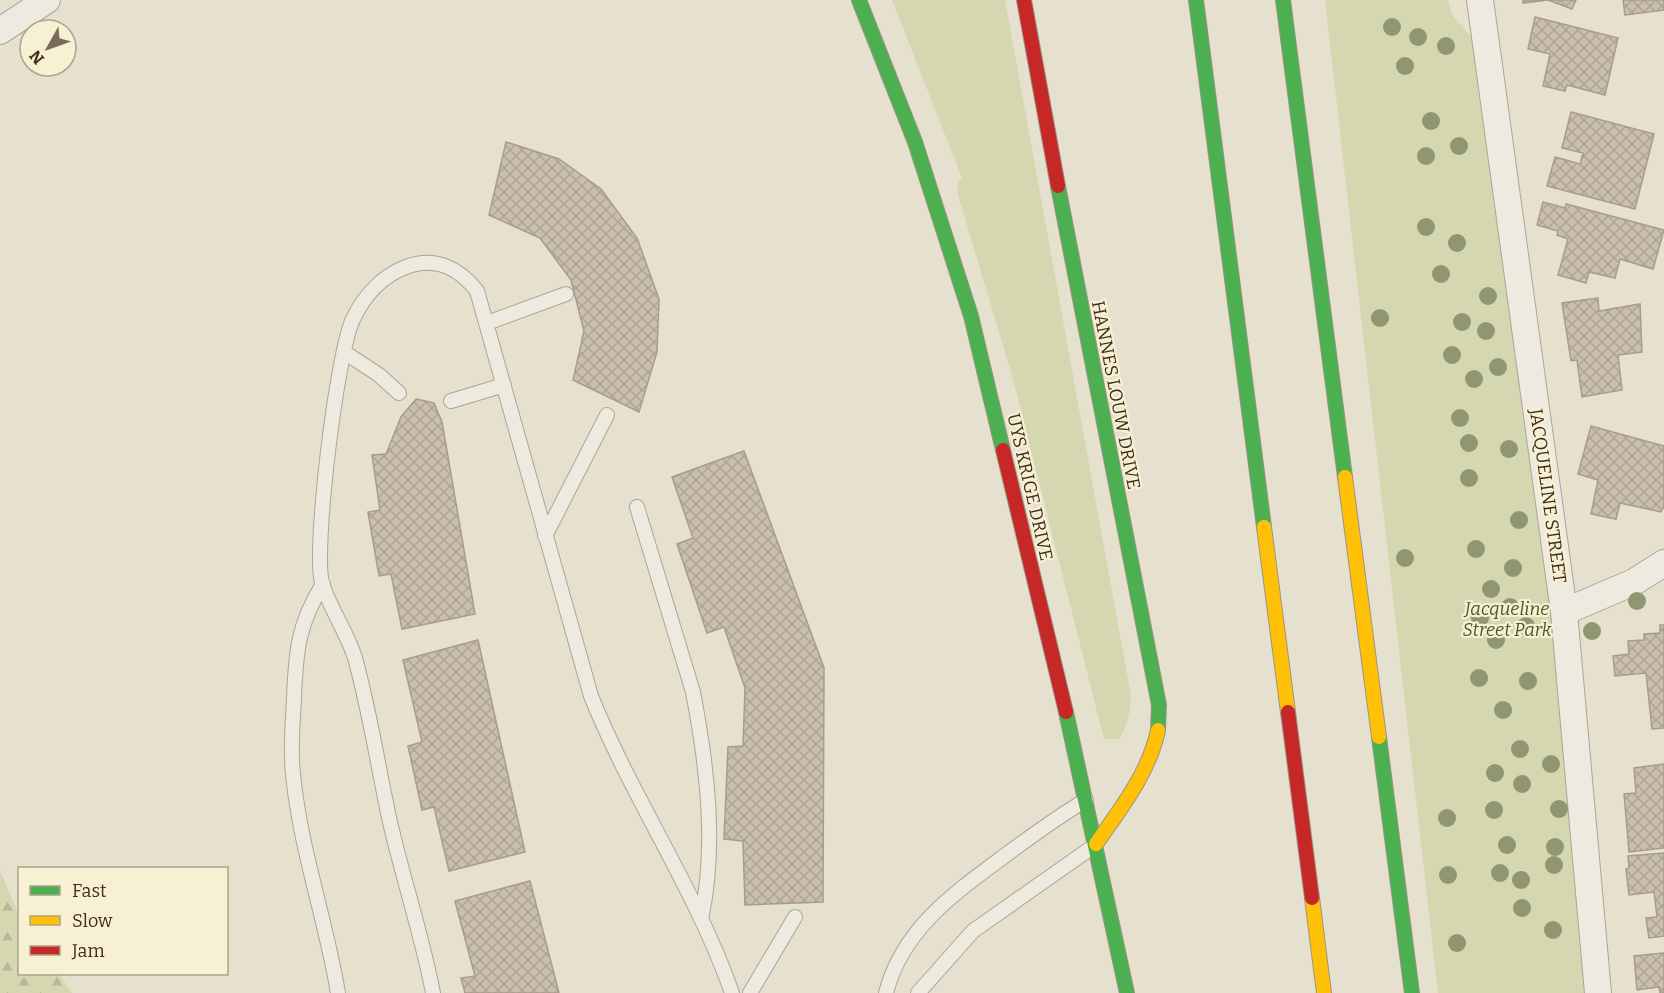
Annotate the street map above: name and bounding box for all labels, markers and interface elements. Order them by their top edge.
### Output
north arrow [18,18,78,78]
text: N [26,46,48,68]
street label: HANNES LOUW DRIVE [1087,299,1145,491]
street label: JACQUELINE STREET [1525,406,1571,585]
street label: UYS KRIGE DRIVE [1002,411,1058,563]
park label: Jacqueline Street Park [1462,598,1552,641]
legend [18,867,228,975]
text: Fast [72,880,107,902]
text: Slow [72,910,113,932]
text: Jam [71,940,105,962]

